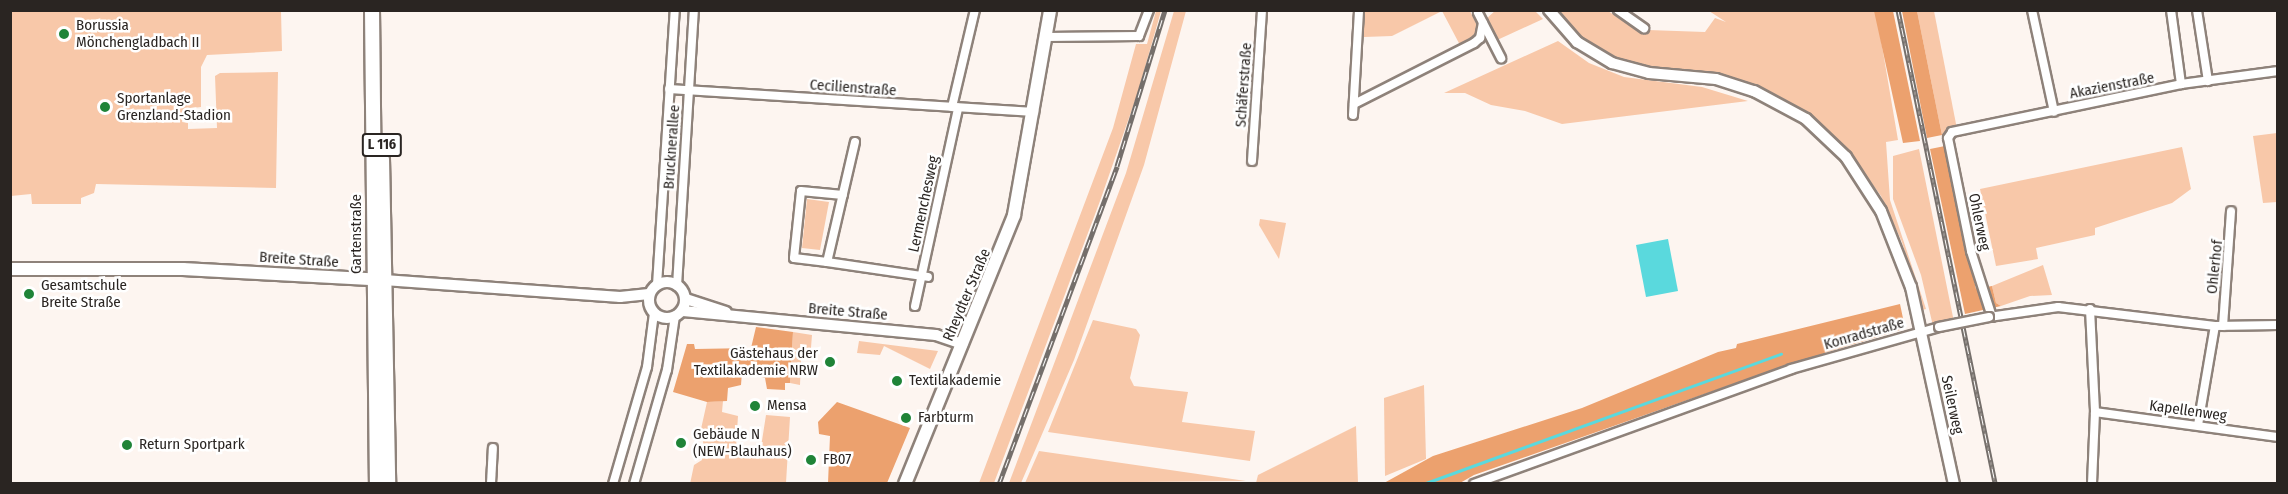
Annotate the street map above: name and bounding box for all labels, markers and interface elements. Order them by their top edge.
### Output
place label: Borussia Mönchengladbach II [76,16,199,51]
marker: Borussia Mönchengladbach II [57,27,71,41]
street label: Schäferstraße [1232,42,1256,128]
street label: Akazienstraße [2068,69,2156,103]
street label: Cecilienstraße [809,76,897,100]
place label: Sportanlage Grenzland-Stadion [117,89,231,124]
marker: Sportanlage Grenzland-Stadion [98,100,112,114]
street label: Brucknerallee [660,104,684,190]
road number: L 116 [361,134,403,156]
street label: Lermenchesweg [905,154,943,254]
street label: Ohlerweg [1964,192,1994,252]
street label: Gartenstraße [348,194,366,274]
street label: Ohlerhof [2203,239,2227,295]
street label: Rheydter Straße [939,246,995,344]
street label: Breite Straße [259,248,339,272]
place label: Gesamtschule Breite Straße [41,276,127,311]
marker: Gesamtschule Breite Straße [22,287,36,301]
street label: Breite Straße [808,300,888,324]
street label: Konradstraße [1822,314,1906,354]
place label: Gästehaus der Textilakademie NRW [694,344,818,379]
marker: Gästehaus der Textilakademie NRW [823,355,837,369]
place label: Textilakademie [909,372,1001,390]
marker: Textilakademie [890,374,904,388]
street label: Seilerweg [1937,374,1967,436]
place label: Mensa [767,397,807,415]
street label: Kapellenweg [2148,397,2228,425]
marker: Mensa [748,399,762,413]
place label: Farbturm [918,409,974,427]
marker: Farbturm [899,411,913,425]
place label: Gebäude N (NEW-Blauhaus) [693,425,792,460]
place label: Return Sportpark [139,436,245,454]
marker: Gebäude N (NEW-Blauhaus) [674,436,688,450]
marker: Return Sportpark [120,438,134,452]
place label: FB07 [823,451,851,469]
marker: FB07 [804,453,818,467]

